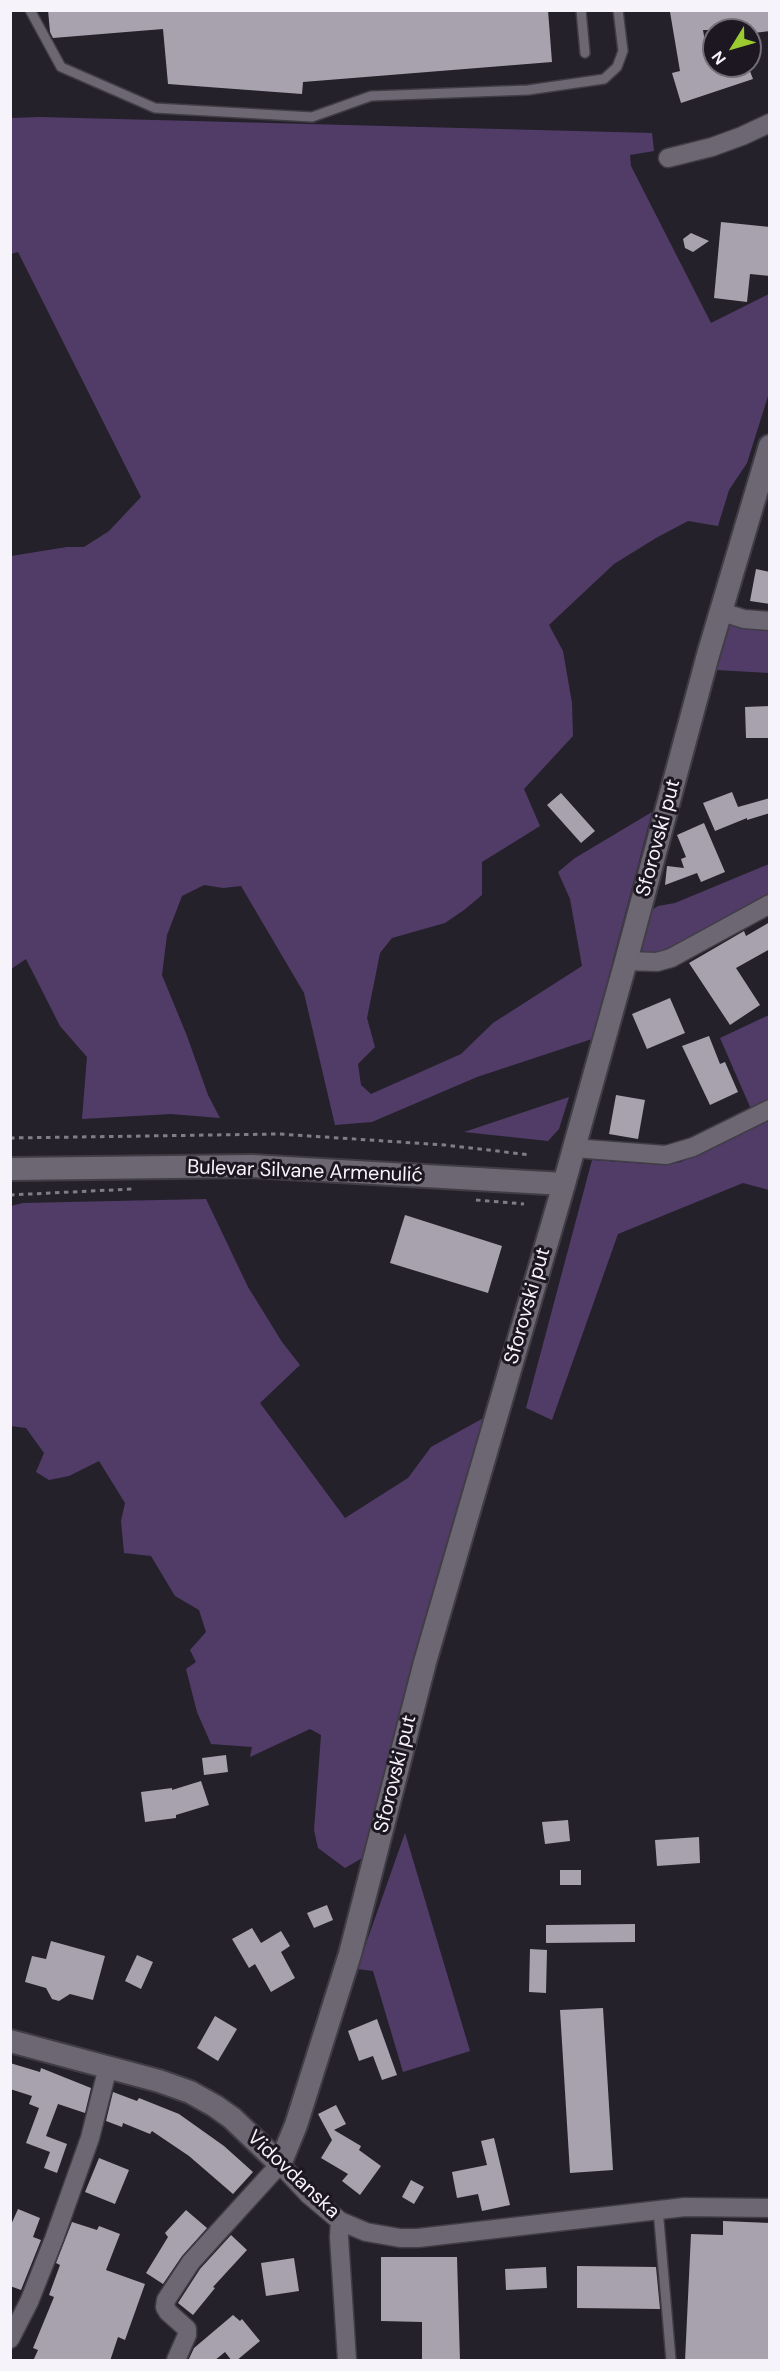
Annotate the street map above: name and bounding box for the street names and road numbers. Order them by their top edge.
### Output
street label: Sforovski put [632,777,686,899]
street label: Bulevar Silvane Armenulić [187,1156,423,1188]
street label: Sforovski put [500,1245,556,1367]
street label: Sforovski put [370,1713,422,1835]
street label: Vidovdanska [242,2126,344,2224]

